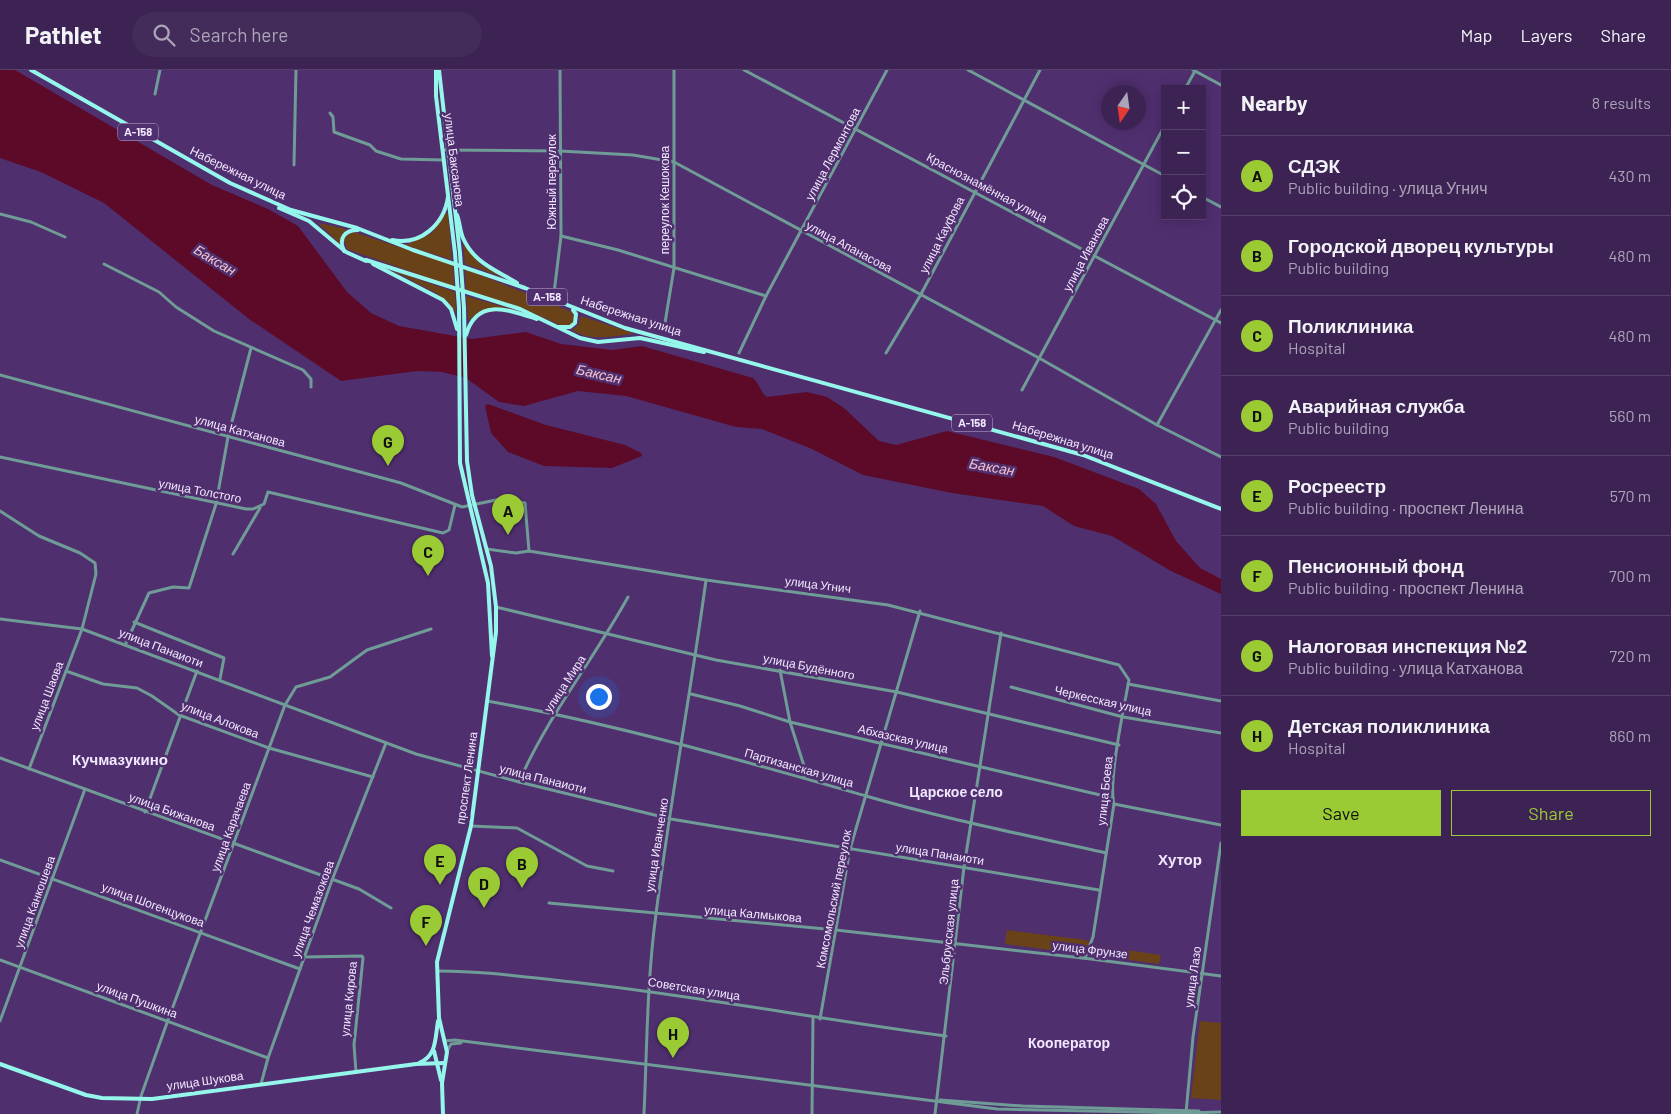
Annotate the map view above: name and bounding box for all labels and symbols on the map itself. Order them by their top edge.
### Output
north arrow [1101,85,1146,130]
street label: улица Лермонтова [802,104,864,203]
street label: улица Баксанова [441,112,468,208]
road number: А-158 [118,124,158,140]
street label: Южный переулок [544,133,559,230]
street label: Набережная улица [188,143,289,202]
street label: переулок Кешокова [657,145,672,254]
street label: Краснознамённая улица [924,149,1051,226]
street label: улица Кауфова [916,194,968,276]
street label: улица Иванова [1059,213,1112,294]
street label: улица Апанасова [804,217,895,276]
water label: Баксан [191,240,240,279]
road number: А-158 [527,288,567,306]
street label: Набережная улица [579,292,684,339]
water label: Баксан [575,360,624,387]
street label: улица Катханова [193,411,287,450]
road number: А-158 [952,414,992,432]
street label: Набережная улица [1011,417,1116,462]
pin: G [372,425,404,466]
water label: Баксан [968,454,1016,479]
street label: улица Толстого [157,475,243,506]
pin: A [492,494,524,535]
pin: C [412,535,444,576]
street label: улица Угнич [784,573,852,596]
street label: улица Панаиоти [117,625,206,671]
street label: улица Будённого [762,650,856,683]
street label: улица Мира [540,652,589,715]
street label: улица Шаова [27,659,67,732]
street label: Черкесская улица [1053,682,1154,719]
your location [586,684,612,710]
street label: улица Алокова [179,698,262,741]
street label: Абхазская улица [856,721,950,756]
street label: проспект Ленина [453,730,480,825]
street label: Партизанская улица [743,745,856,790]
district label: Кучмазукино [72,750,168,768]
street label: улица Боева [1093,755,1116,826]
street label: улица Панаиоти [498,760,588,797]
street label: улица Карачаева [207,779,254,874]
district label: Царское село [909,783,1003,800]
street label: улица Бижанова [127,789,218,834]
street label: улица Иванченко [642,796,671,893]
street label: Комсомольский переулок [813,828,854,969]
street label: улица Панаиоти [895,839,985,868]
pin: E [424,844,456,885]
pin: B [506,847,538,888]
district label: Хутор [1158,850,1202,868]
street label: улица Канкошева [11,853,58,950]
street label: улица Чемазокова [288,858,337,959]
pin: D [468,867,500,908]
street label: Эльбрусская улица [935,878,962,986]
street label: улица Шогенцукова [100,879,207,930]
street label: улица Калмыкова [704,902,803,925]
pin: F [410,905,442,946]
street label: улица Фрунзе [1052,937,1129,962]
street label: улица Лазо [1181,945,1204,1009]
street label: улица Кирова [337,960,360,1037]
street label: Советская улица [647,974,742,1003]
street label: улица Пушкина [95,978,180,1021]
pin: H [657,1017,689,1058]
district label: Кооператор [1028,1034,1110,1051]
street label: улица Шукова [166,1068,245,1093]

